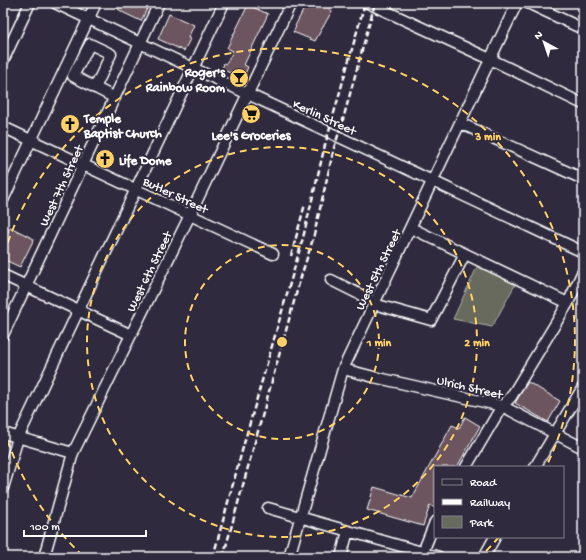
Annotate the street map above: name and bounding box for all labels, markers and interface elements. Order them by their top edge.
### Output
north arrow [524,22,564,62]
text: N [532,29,545,43]
place label: Roger's Rainbow Room [145,66,226,96]
bar icon: Roger's Rainbow Room [228,67,250,89]
street label: Kerlin Street [290,97,359,140]
supermarket icon: Lee's Groceries [240,103,262,125]
place label: Temple Baptist Church [83,112,162,143]
church icon: Temple Baptist Church [59,113,81,135]
place label: Lee's Groceries [212,129,292,144]
text: 3 min [474,131,501,145]
street label: West 7th Street [37,142,88,229]
church icon: Life Dome [94,148,116,170]
place label: Life Dome [119,153,173,169]
street label: Butler Street [139,174,211,219]
street label: West 5th Street [353,226,406,313]
street label: West 6th Street [124,228,177,315]
centre of rings [275,335,289,349]
text: 1 min [366,337,392,351]
text: 2 min [464,337,490,351]
street label: Ulrich Street [435,374,505,404]
legend [434,466,564,538]
text: Road [470,477,497,491]
text: Railway [470,497,510,511]
scale bar [24,512,146,538]
text: Park [469,517,495,531]
text: 100 m [29,521,60,535]

